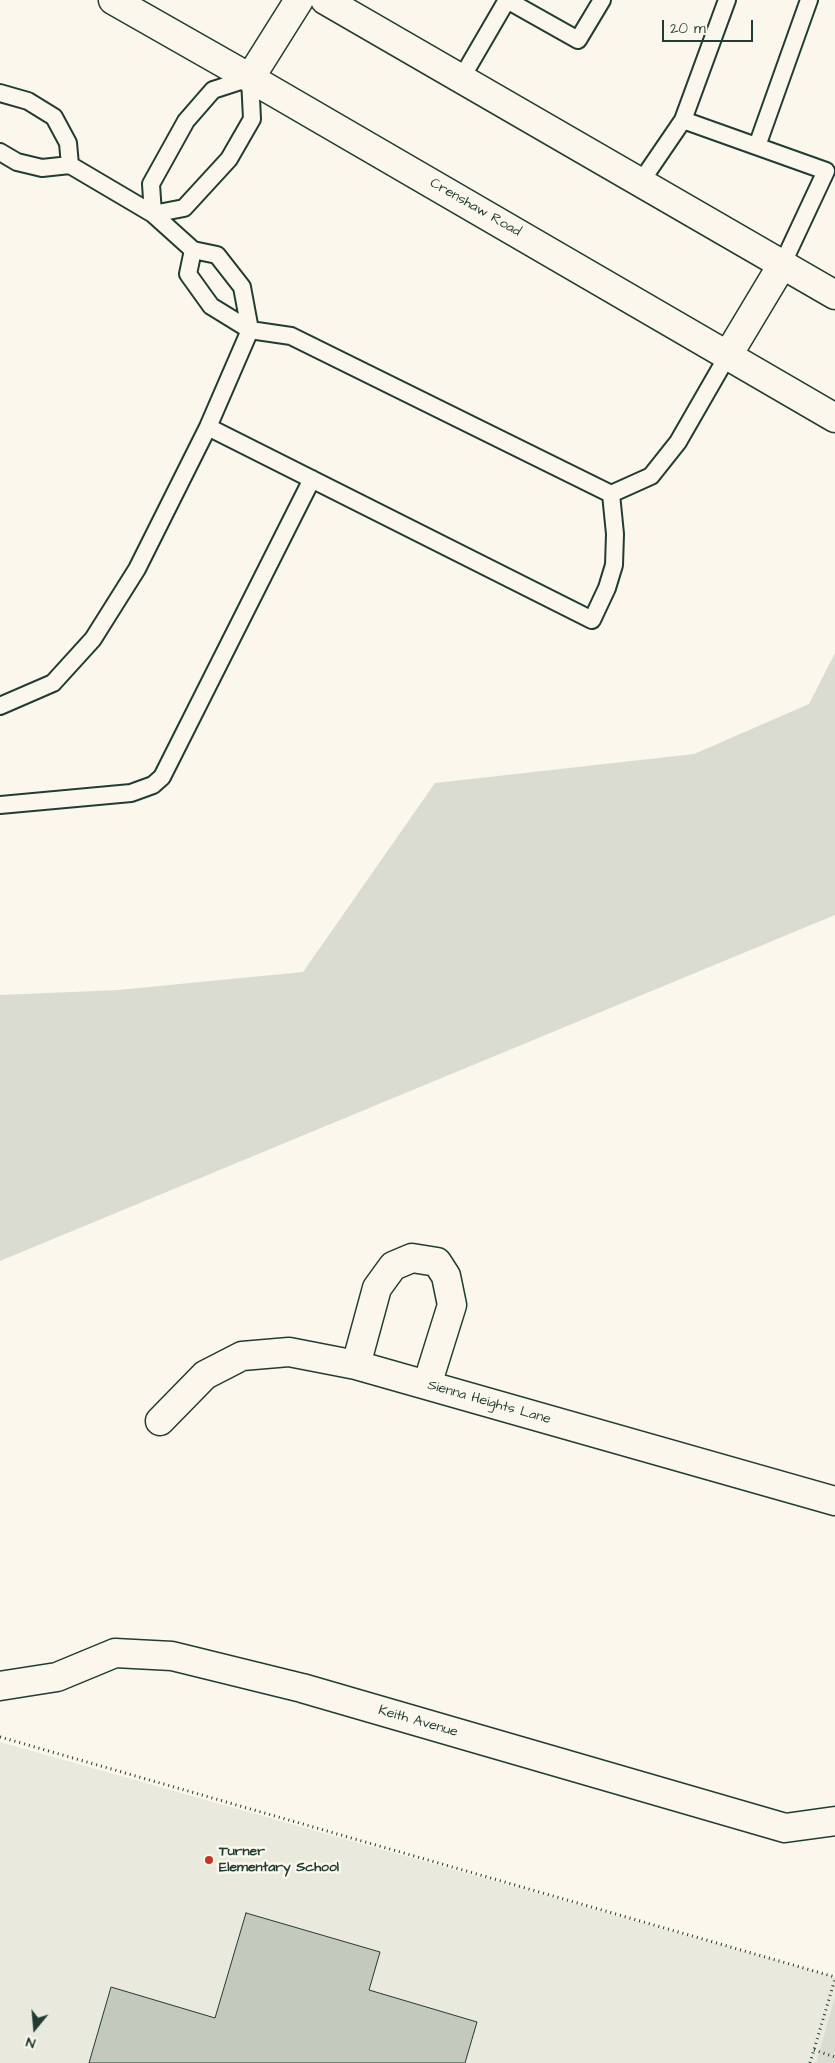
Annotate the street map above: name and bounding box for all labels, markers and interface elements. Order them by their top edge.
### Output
scale bar [665,10,756,42]
text: 20 m [670,18,706,39]
street label: Crenshaw Road [426,175,524,241]
street label: Sienna Heights Lane [425,1377,553,1429]
street label: Keith Avenue [376,1703,460,1741]
place label: Turner Elementary School [219,1844,339,1876]
marker: Turner Elementary School [203,1854,215,1866]
north arrow [10,2003,60,2053]
text: N [23,2031,38,2053]

